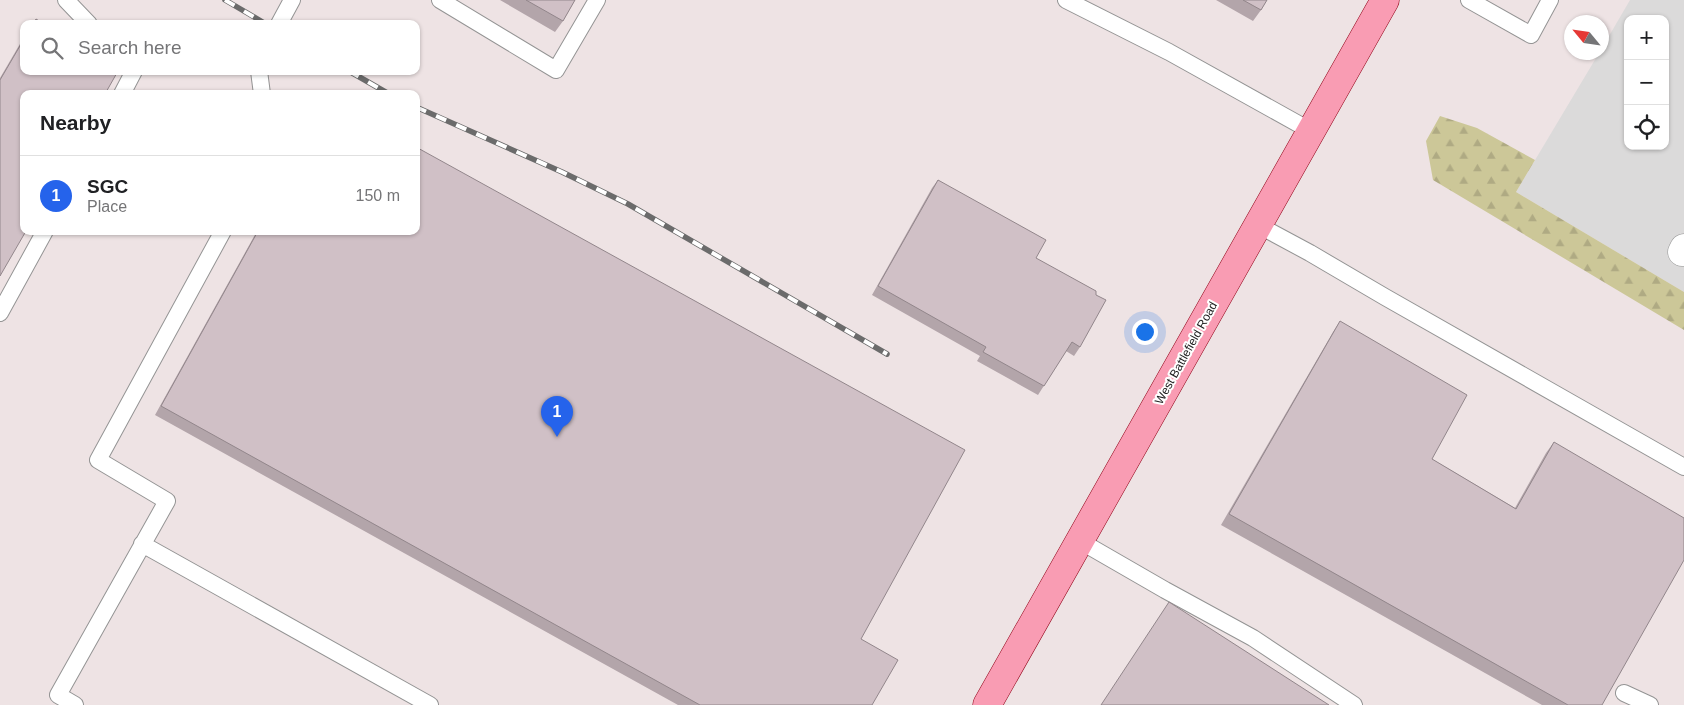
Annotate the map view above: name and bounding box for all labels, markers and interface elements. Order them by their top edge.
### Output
north arrow [1564,15,1609,60]
map controls [1624,15,1669,150]
button: + [1624,15,1669,60]
search box [20,20,420,75]
icon: search [38,34,66,62]
text: Search here [78,37,182,58]
button: − [1624,60,1669,105]
button: locate [1624,105,1669,150]
text: Nearby [40,111,111,134]
text: SGC [87,176,128,197]
text: 1 [52,187,60,204]
text: 150 m [356,187,400,204]
text: Place [87,198,127,215]
street label: West Battlefield Road [1152,299,1220,407]
your location [1132,319,1158,345]
pin: 1 [541,396,573,437]

